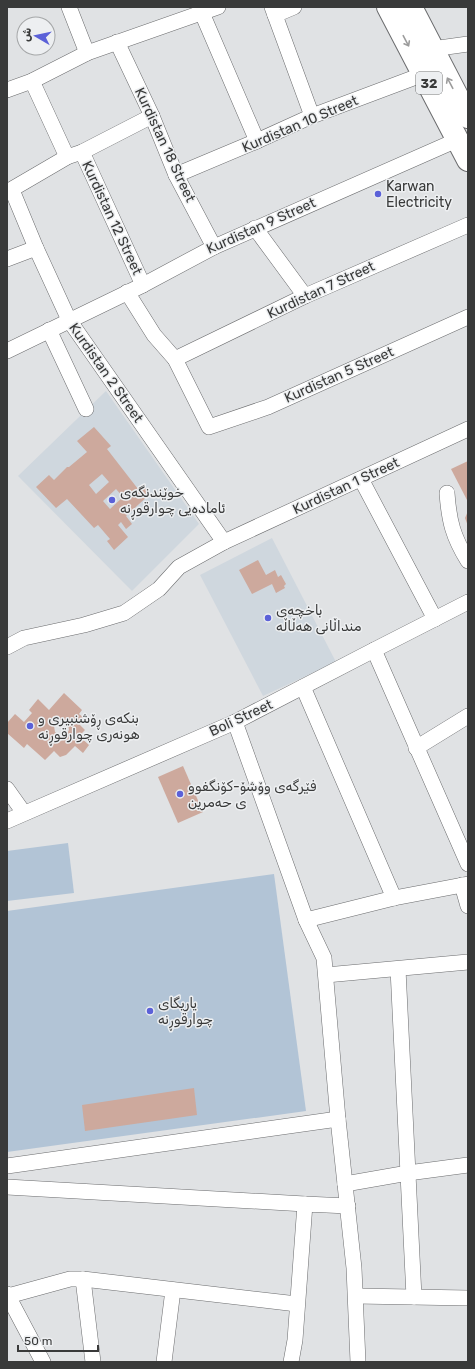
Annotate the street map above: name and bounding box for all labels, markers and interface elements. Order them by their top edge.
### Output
north arrow [16,16,56,56]
text: ش [19,27,34,42]
one-way arrow [403,35,411,47]
road number: 32 [416,72,442,94]
one-way arrow [446,77,453,89]
street label: Kurdistan 18 Street [131,85,199,205]
street label: Kurdistan 10 Street [239,92,361,156]
street label: Kurdistan 12 Street [78,158,146,278]
place label: Karwan Electricity [386,178,452,211]
marker: Karwan Electricity [373,189,383,199]
street label: Kurdistan 9 Street [204,194,319,258]
street label: Kurdistan 7 Street [264,257,378,322]
street label: Kurdistan 2 Street [65,320,147,427]
street label: Kurdistan 5 Street [282,343,397,407]
street label: Kurdistan 1 Street [290,454,402,518]
place label: خوێندنگەی ئامادەیی چوارقوڕنە [120,484,226,520]
marker: خوێندنگەی ئامادەیی چوارقوڕنە [107,495,117,505]
place label: باخچەی منداڵانی هەڵاڵە [276,602,362,635]
marker: باخچەی منداڵانی هەڵاڵە [263,613,273,623]
street label: Boli Street [207,696,276,740]
place label: بنکەی ڕۆشنبیری و هونەری چوارقوڕنە [38,710,140,746]
marker: بنکەی ڕۆشنبیری و هونەری چوارقوڕنە [25,721,35,731]
place label: فێرگەی وۆشۆ-کۆنگفوو ی حەمرین [188,778,317,811]
marker: فێرگەی وۆشۆ-کۆنگفوو ی حەمرین [175,789,185,799]
place label: یاریگای چوارقوڕنە [158,995,213,1031]
marker: یاریگای چوارقوڕنە [145,1006,155,1016]
scale bar [18,1327,98,1353]
text: 50 m [24,1334,52,1348]

